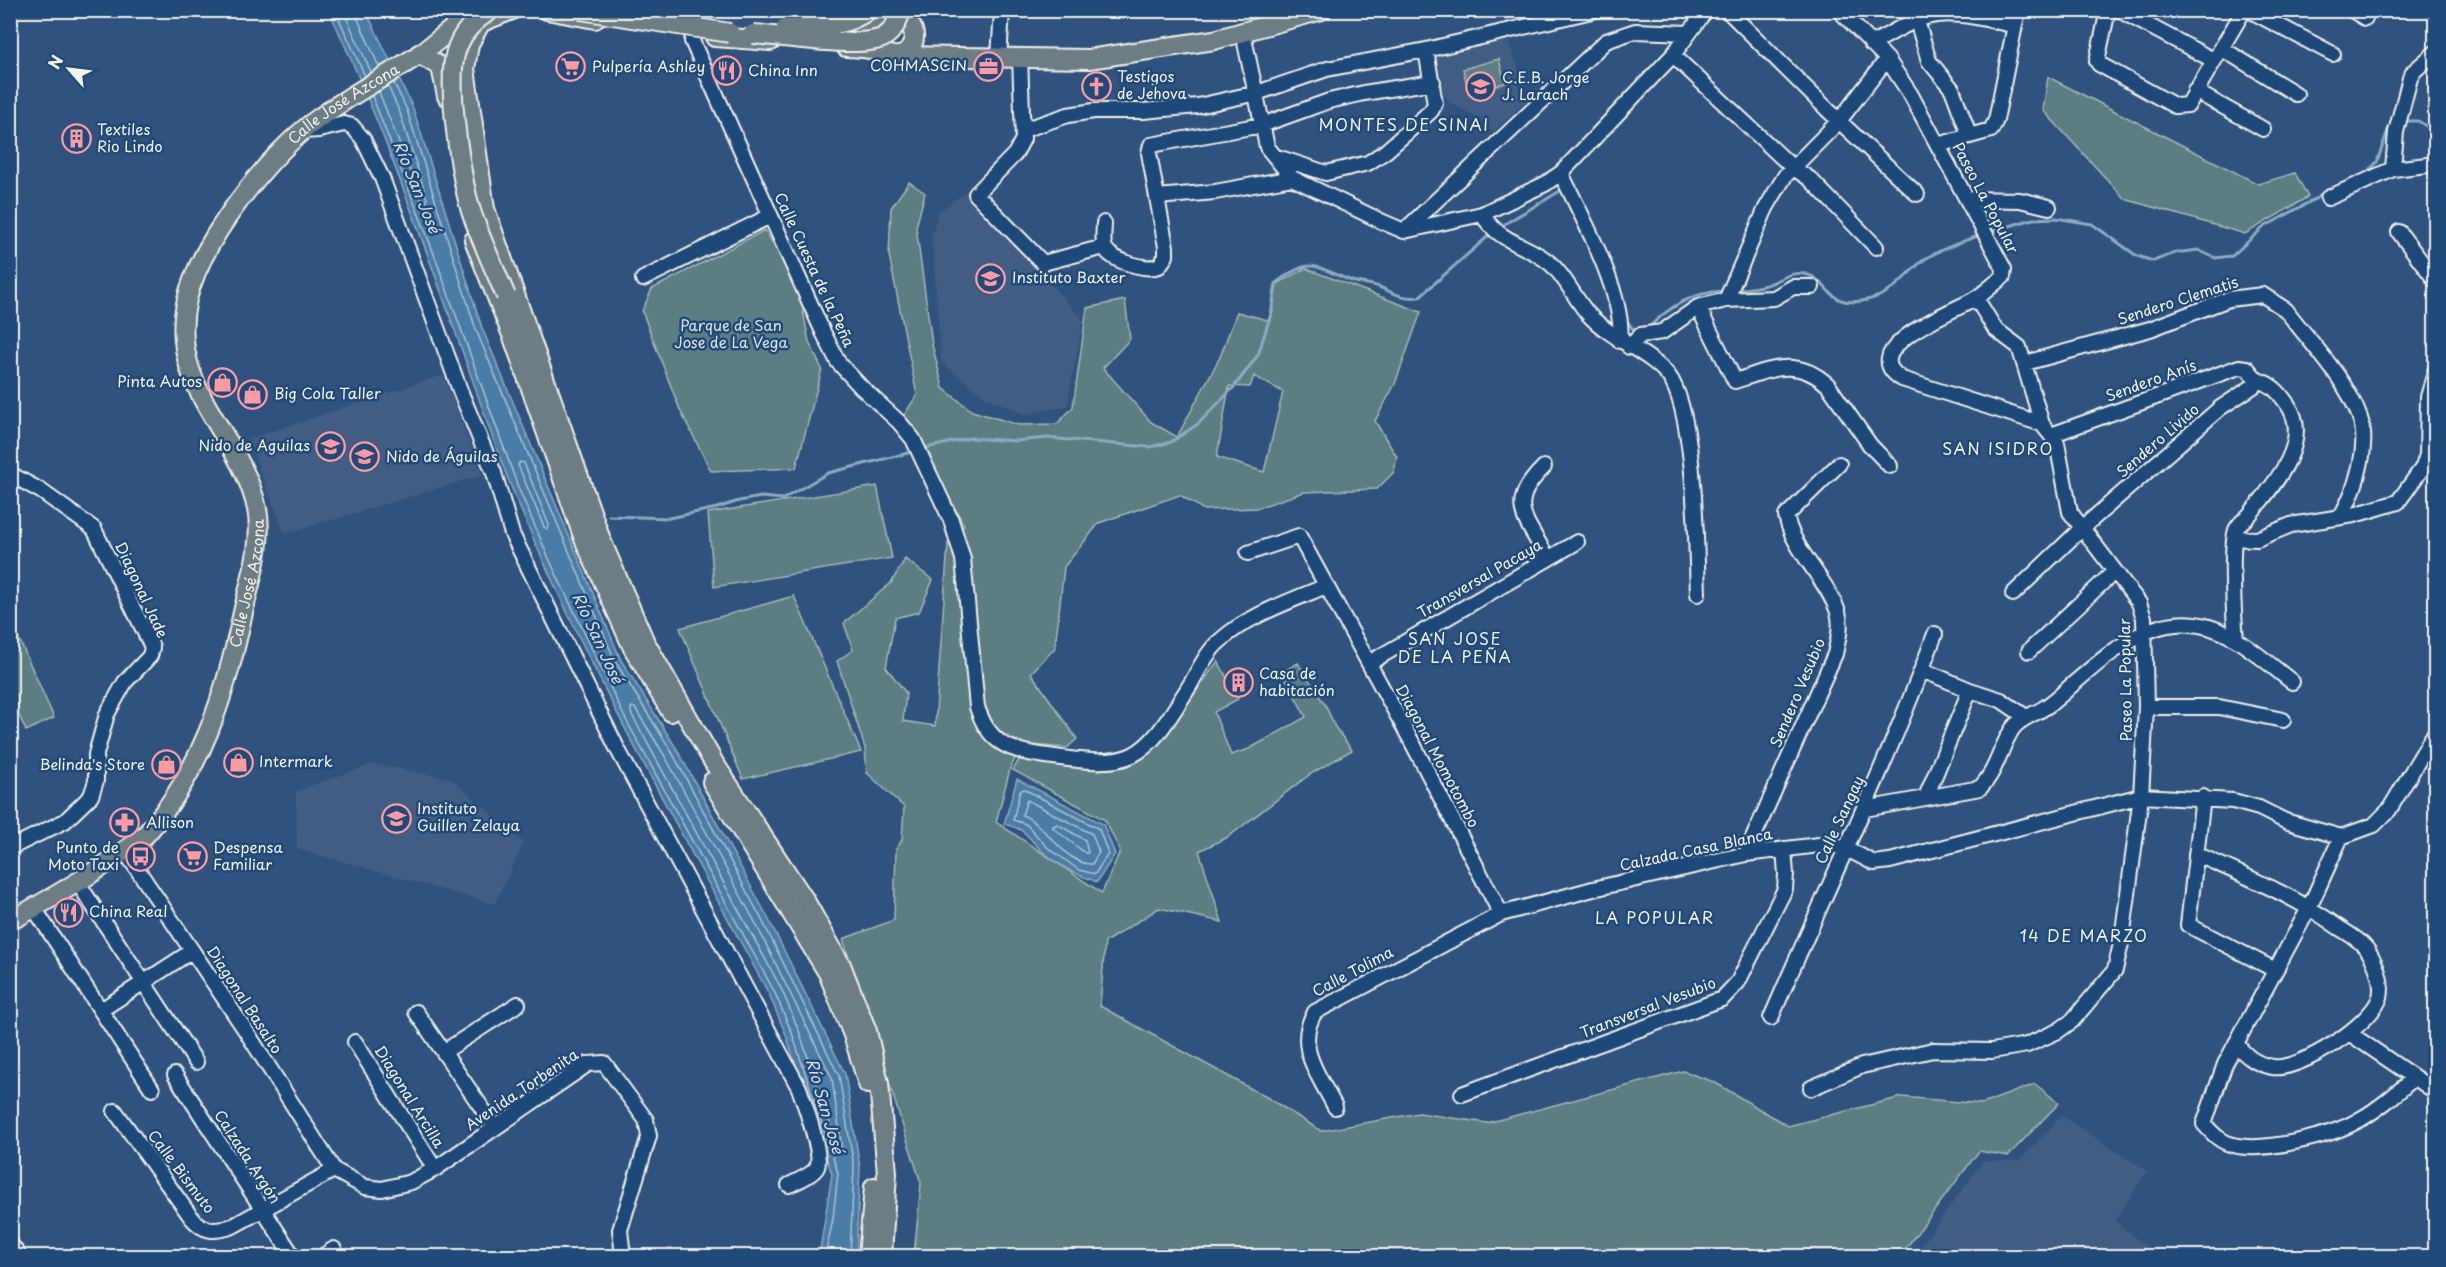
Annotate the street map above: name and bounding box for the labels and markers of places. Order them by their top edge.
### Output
office icon: COHMASCIN [972,50,1004,82]
supermarket icon: Pulpería Ashley [555,51,587,83]
place label: COHMASCIN [870,53,967,76]
place label: Pulpería Ashley [592,54,705,77]
restaurant icon: China Inn [711,55,743,87]
place label: China Inn [748,58,818,81]
place label: Testigos de Jehova [1117,64,1187,104]
place label: C.E.B. Jorge J. Larach [1502,65,1590,105]
church icon: Testigos de Jehova [1080,70,1112,102]
school or university icon: C.E.B. Jorge J. Larach [1465,71,1497,103]
place label: Textiles Rio Lindo [97,117,163,157]
building icon: Textiles Rio Lindo [60,123,92,155]
school or university icon: Instituto Baxter [975,262,1007,294]
place label: Instituto Baxter [1012,265,1126,288]
shop icon: Pinta Autos [207,366,239,398]
place label: Pinta Autos [117,369,202,392]
shop icon: Big Cola Taller [237,378,269,410]
place label: Big Cola Taller [274,381,381,404]
school or university icon: Nido de Aguilas [315,430,347,462]
place label: Nido de Aguilas [198,433,310,456]
school or university icon: Nido de Águilas [349,441,381,473]
place label: Nido de Águilas [386,444,498,467]
place label: Casa de habitación [1259,661,1335,701]
building icon: Casa de habitación [1222,667,1254,699]
shop icon: Intermark [222,746,254,778]
shop icon: Belinda's Store [150,749,182,781]
place label: Intermark [259,749,333,772]
place label: Belinda's Store [40,752,145,775]
place label: Instituto Guillen Zelaya [417,796,521,836]
school or university icon: Instituto Guillen Zelaya [380,802,412,834]
pharmacy icon: Allison [109,807,141,839]
place label: Allison [146,810,194,833]
place label: Punto de Moto Taxi [48,835,119,875]
place label: Despensa Familiar [213,835,283,875]
bus stop icon: Punto de Moto Taxi [124,841,156,873]
supermarket icon: Despensa Familiar [176,841,208,873]
restaurant icon: China Real [52,896,84,928]
place label: China Real [89,899,167,922]

